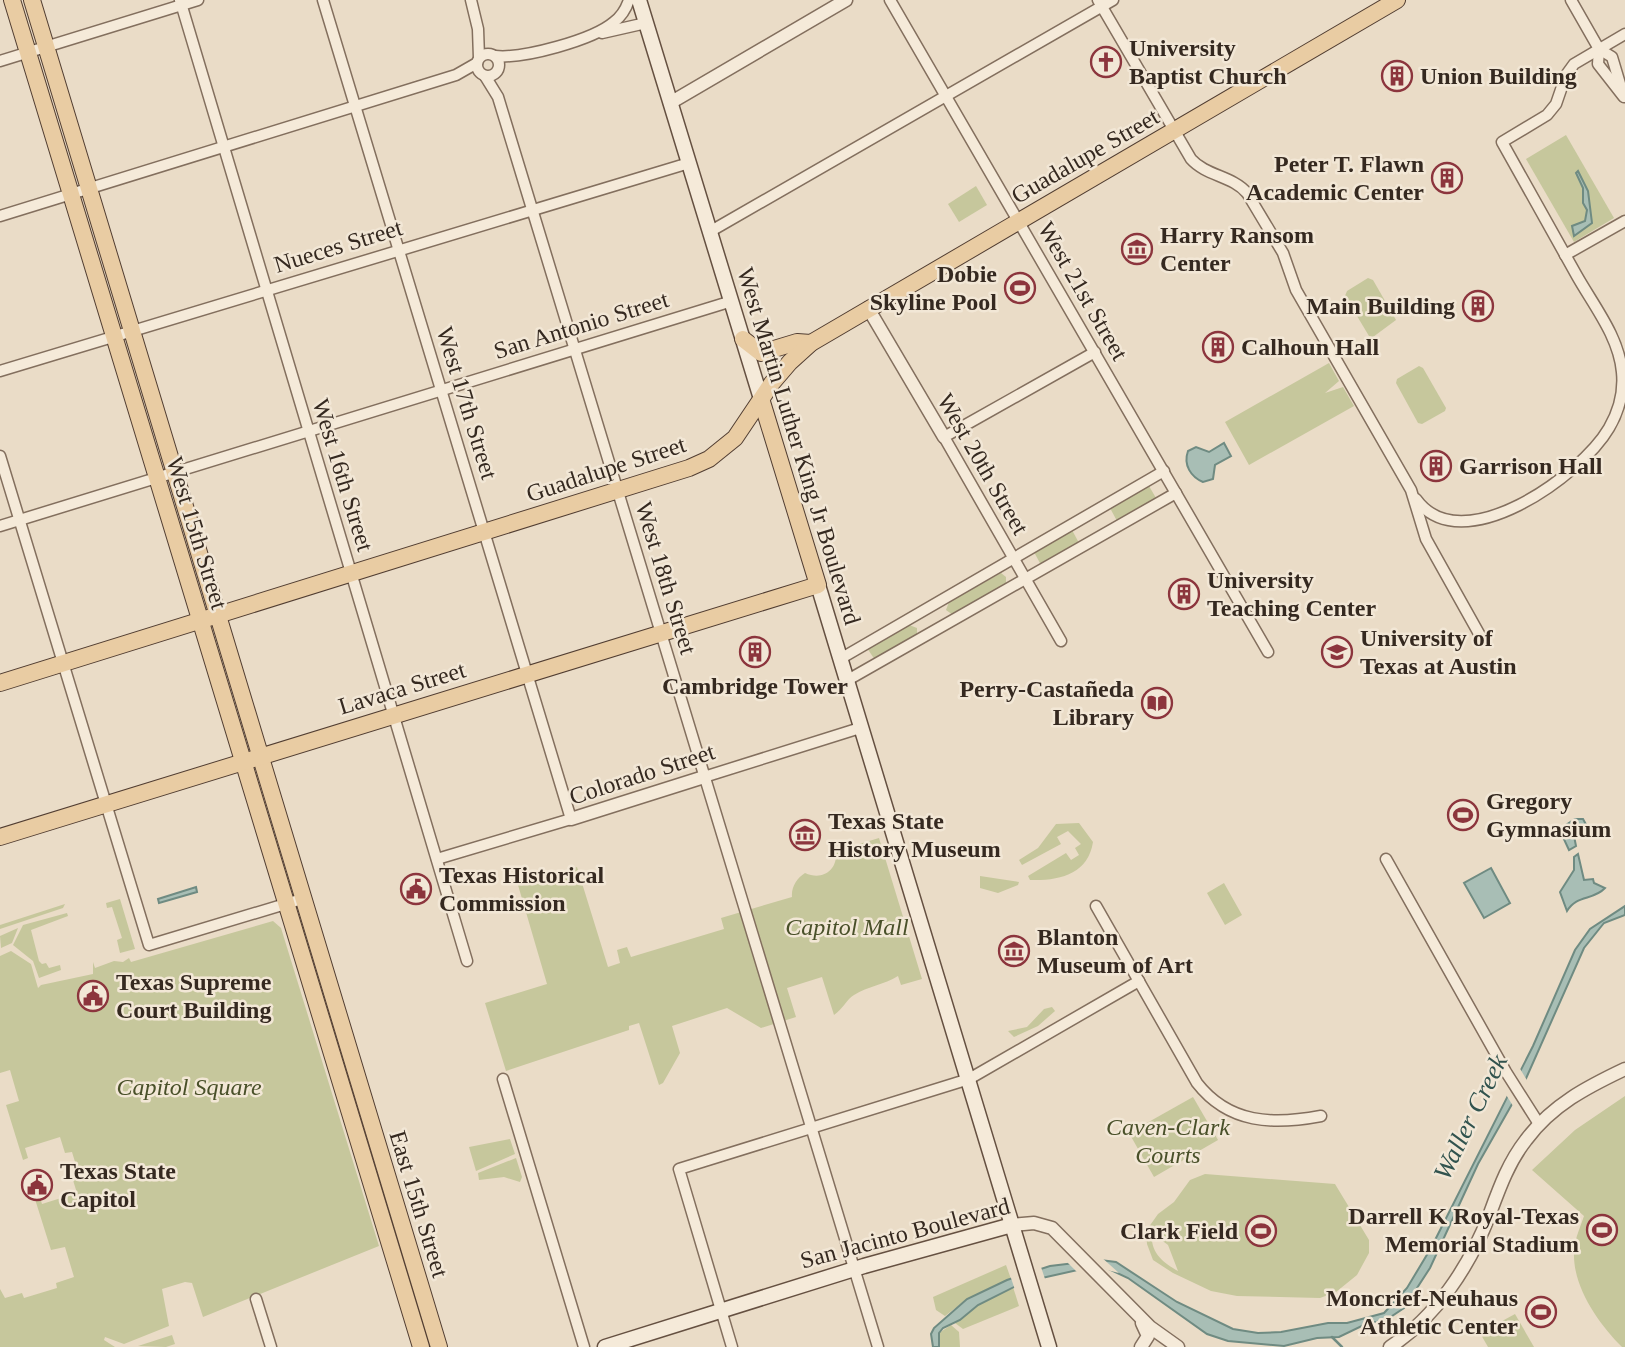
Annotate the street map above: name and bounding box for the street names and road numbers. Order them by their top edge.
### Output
street label: Guadalupe Street [1007,103,1164,209]
street label: Nueces Street [271,214,406,278]
street label: West 21st Street [1033,217,1133,365]
street label: West Martin Luther King Jr Boulevard [732,264,866,628]
street label: San Antonio Street [490,286,672,364]
street label: West 17th Street [431,324,503,483]
street label: West 20th Street [932,389,1034,539]
street label: West 16th Street [307,396,379,555]
street label: Guadalupe Street [523,431,689,507]
street label: West 15th Street [161,454,233,613]
street label: West 18th Street [630,499,702,658]
street label: Lavaca Street [335,656,469,720]
street label: Colorado Street [566,738,718,810]
street label: East 15th Street [384,1128,454,1281]
street label: San Jacinto Boulevard [797,1192,1013,1274]

